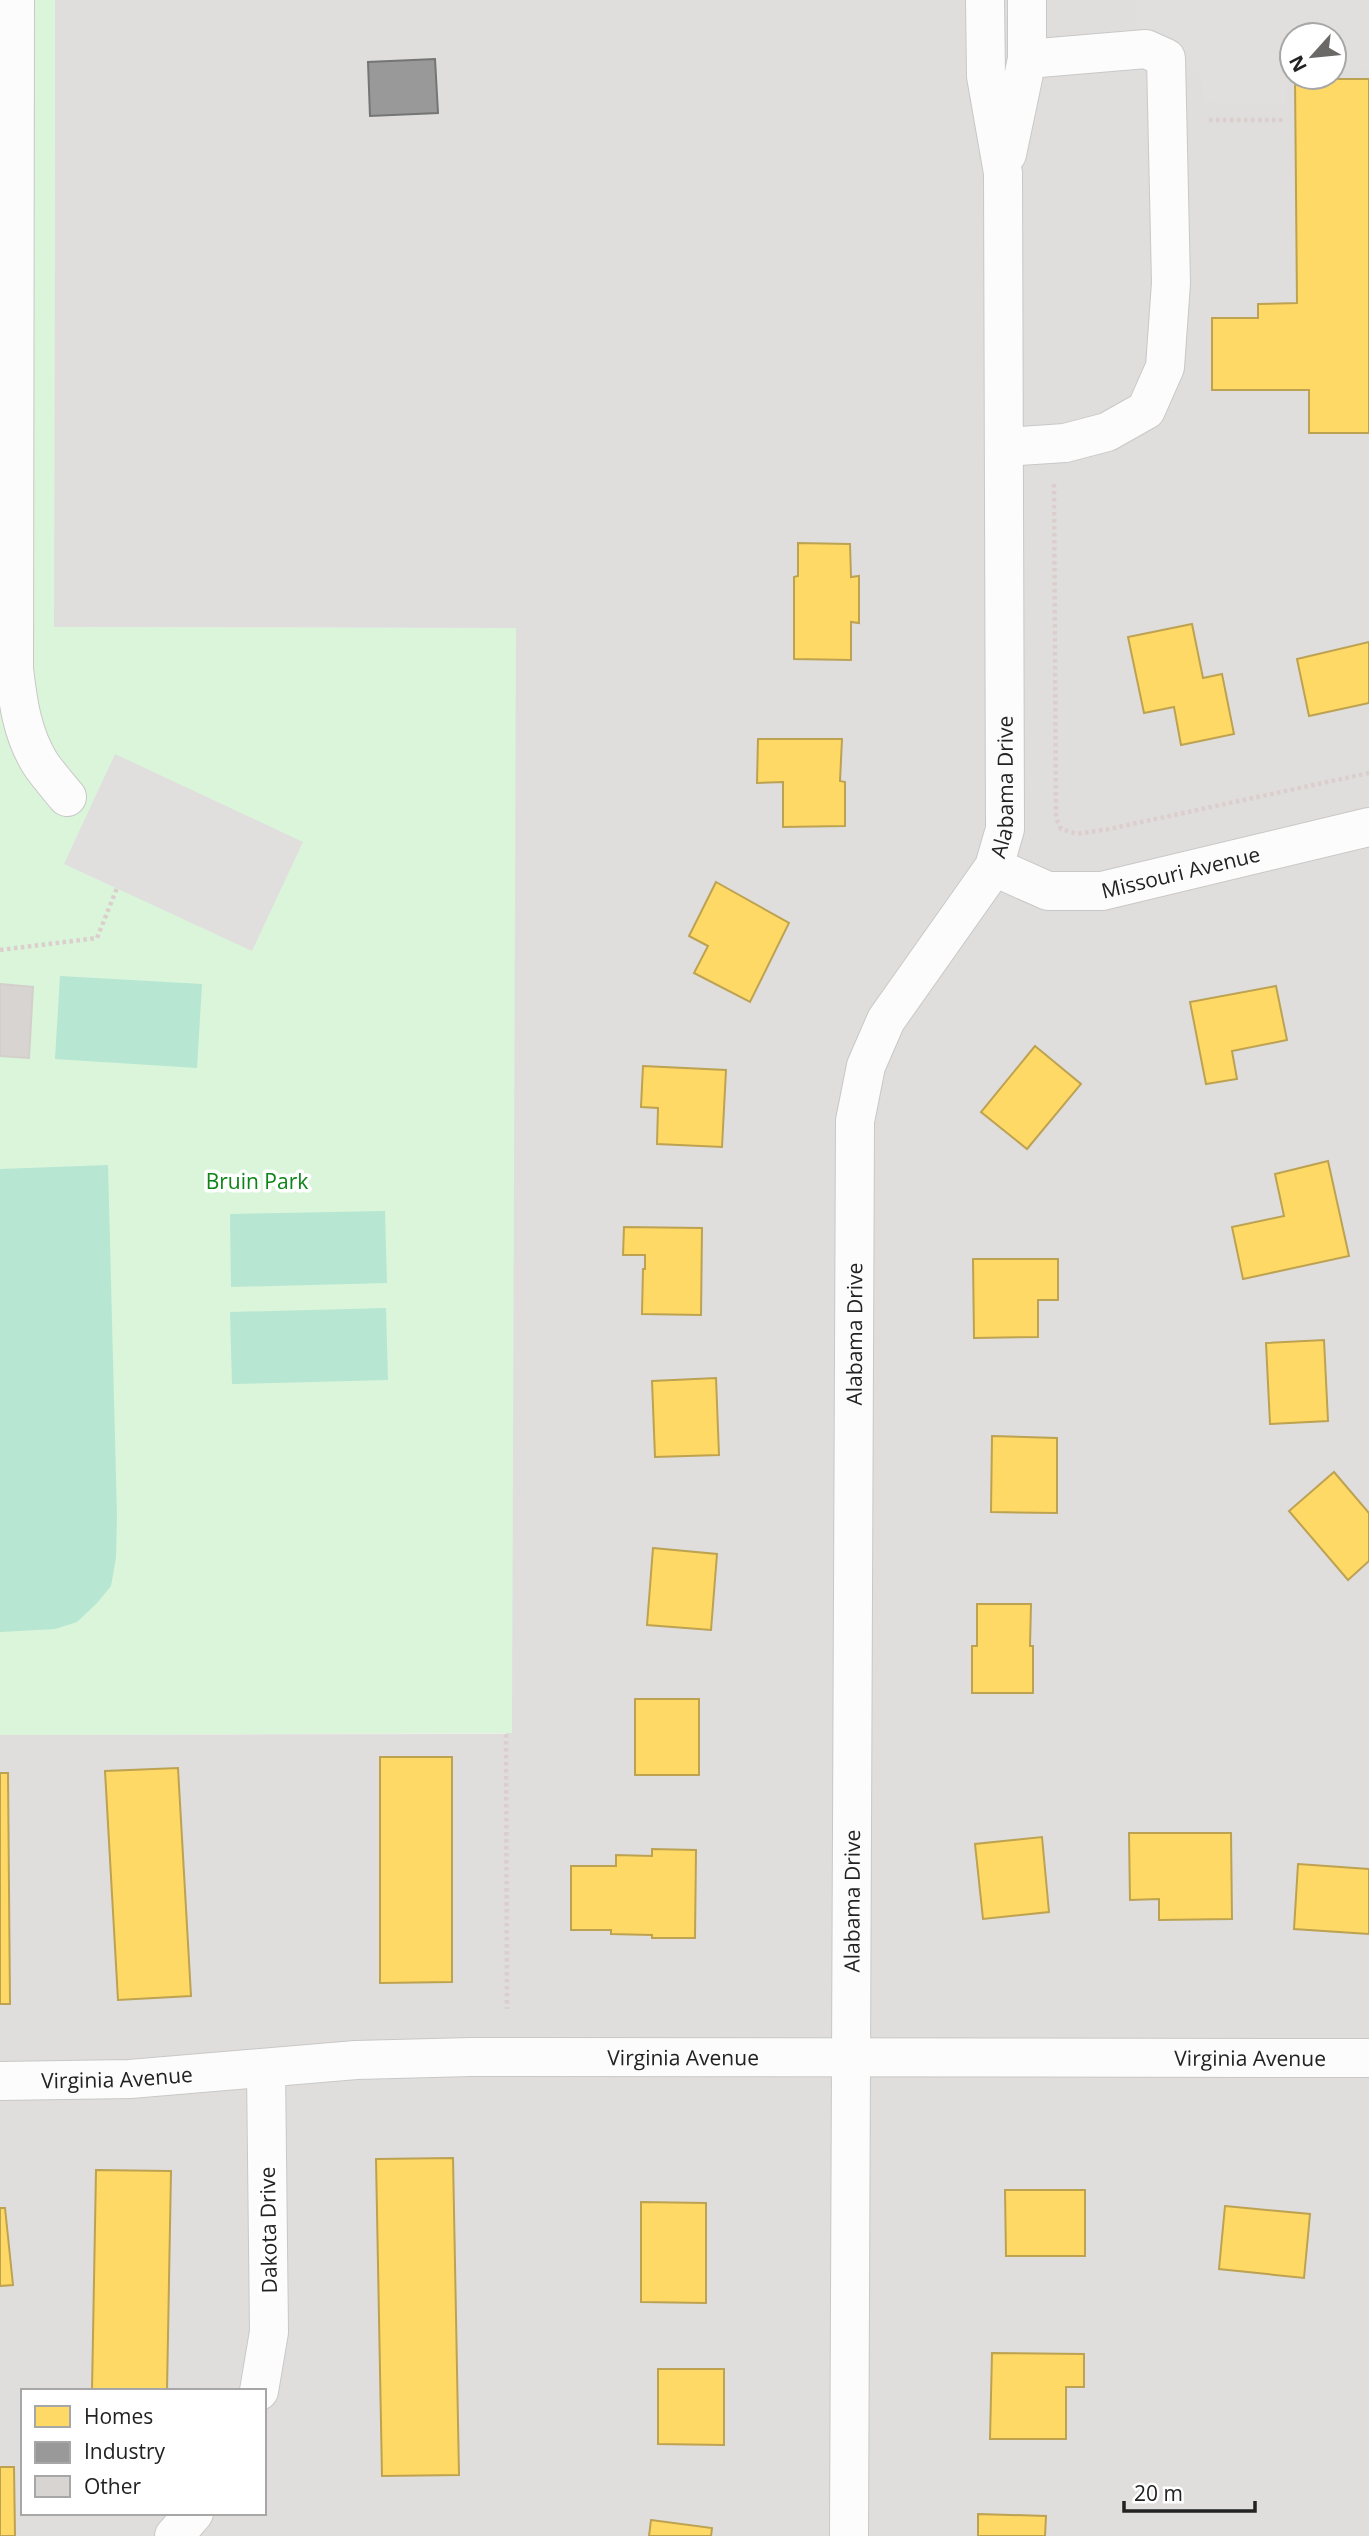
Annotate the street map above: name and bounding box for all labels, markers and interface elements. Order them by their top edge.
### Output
north arrow [1278,21,1348,91]
text: N [1283,51,1313,77]
street label: Alabama Drive [983,716,1019,861]
street label: Missouri Avenue [1099,840,1263,905]
park label: Bruin Park [206,1167,308,1195]
street label: Alabama Drive [840,1263,868,1405]
street label: Alabama Drive [837,1830,866,1972]
street label: Virginia Avenue [607,2043,759,2071]
street label: Virginia Avenue [1174,2044,1326,2072]
street label: Virginia Avenue [41,2060,194,2094]
street label: Dakota Drive [253,2166,283,2294]
legend [21,2389,266,2515]
text: Homes [84,2402,153,2430]
text: Industry [84,2437,166,2465]
scale bar [1124,2470,1255,2514]
text: Other [84,2472,141,2500]
text: 20 m [1134,2479,1183,2507]

